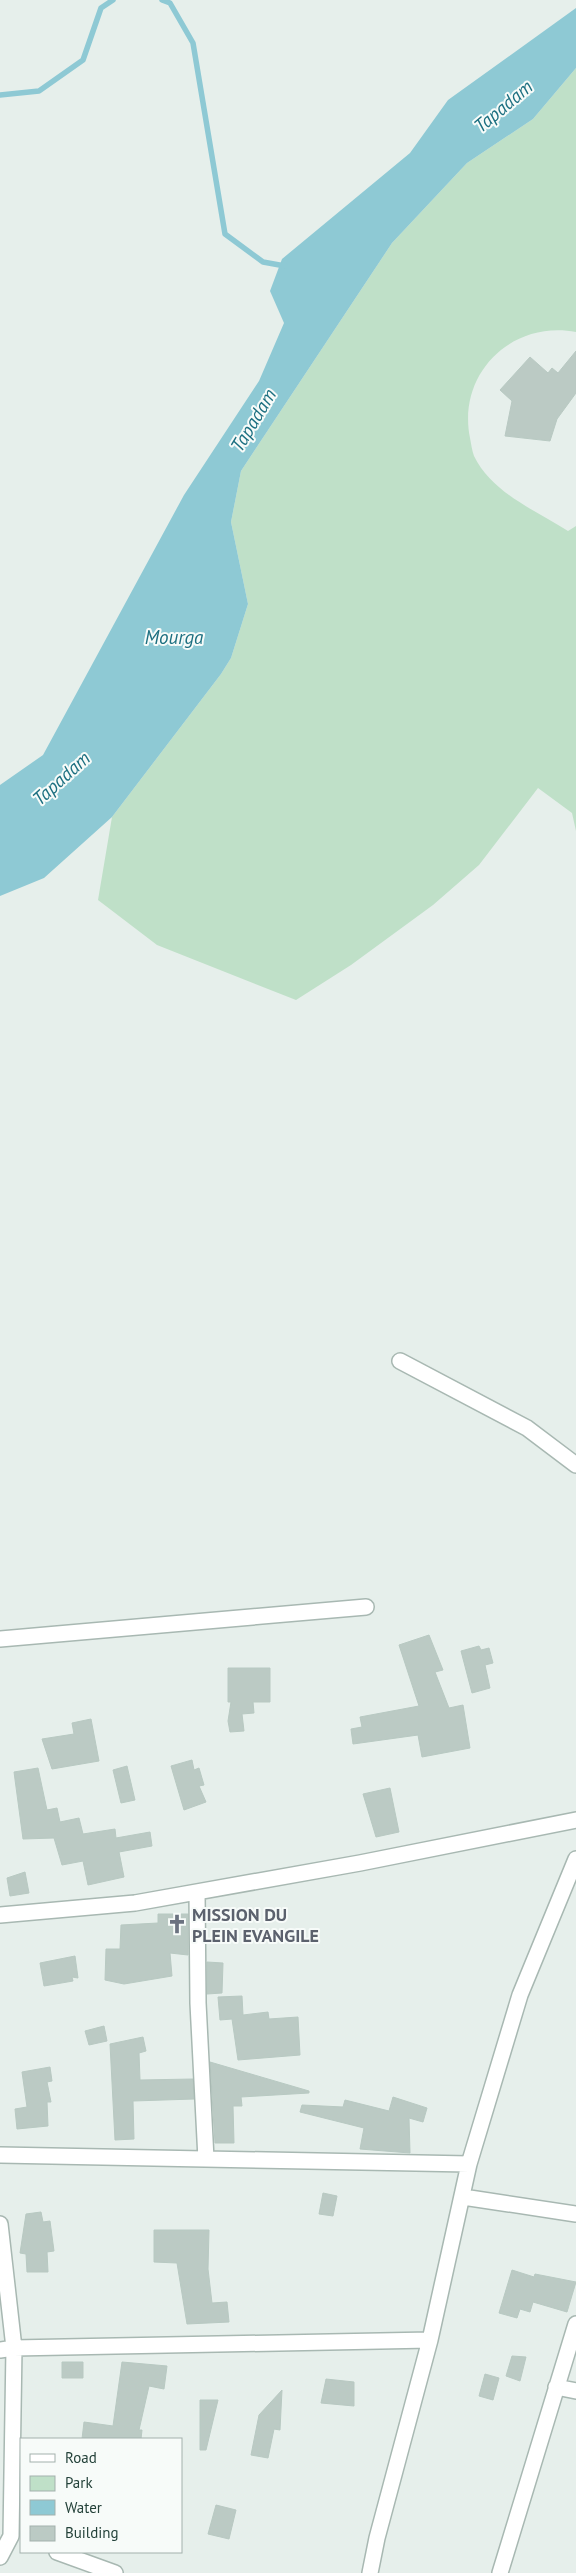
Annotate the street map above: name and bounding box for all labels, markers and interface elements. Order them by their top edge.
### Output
water label: Tapadam [469,74,537,138]
water label: Tapadam [225,384,281,456]
water label: Mourga [145,625,204,649]
water label: Tapadam [27,746,95,810]
place label: MISSION DU PLEIN EVANGILE [192,1903,319,1947]
church icon: MISSION DU PLEIN EVANGILE [166,1913,188,1935]
legend [20,2438,182,2553]
text: Road [65,2448,97,2467]
text: Park [65,2473,93,2492]
text: Water [65,2498,102,2517]
text: Building [65,2523,119,2542]

